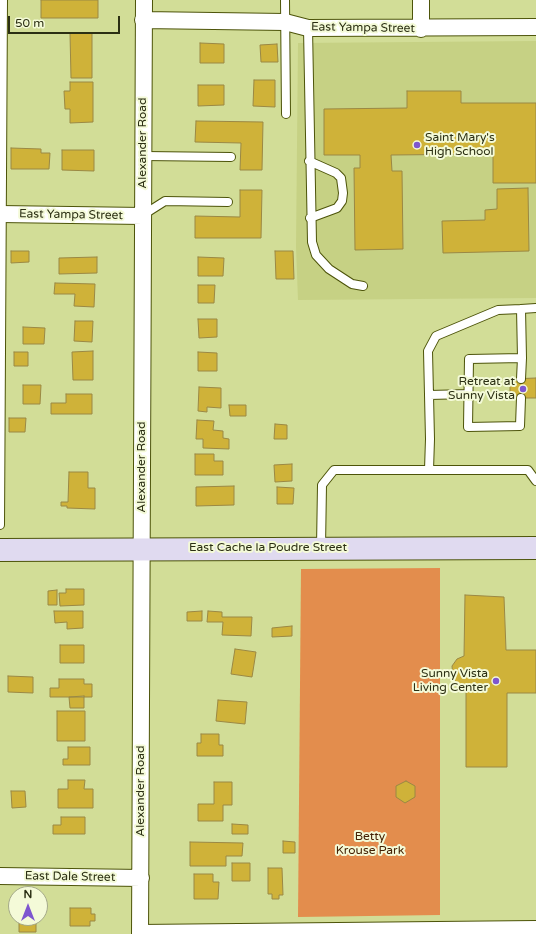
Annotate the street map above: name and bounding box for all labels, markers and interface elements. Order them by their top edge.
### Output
scale bar [10,8,122,34]
text: 50 m [15,16,44,30]
street label: East Yampa Street [311,20,415,36]
street label: Alexander Road [136,97,150,189]
place label: Saint Mary's High School [425,131,495,159]
marker: Saint Mary's High School [412,140,422,150]
street label: East Yampa Street [19,207,123,223]
place label: Retreat at Sunny Vista [448,375,515,403]
marker: Retreat at Sunny Vista [518,384,528,394]
street label: Alexander Road [135,421,149,513]
street label: East Cache la Poudre Street [189,541,347,555]
place label: Sunny Vista Living Center [413,667,488,695]
marker: Sunny Vista Living Center [491,676,501,686]
street label: Alexander Road [134,745,148,837]
park label: Betty Krouse Park [336,830,404,858]
street label: East Dale Street [25,869,115,885]
north arrow [8,886,48,926]
text: N [24,888,32,901]

